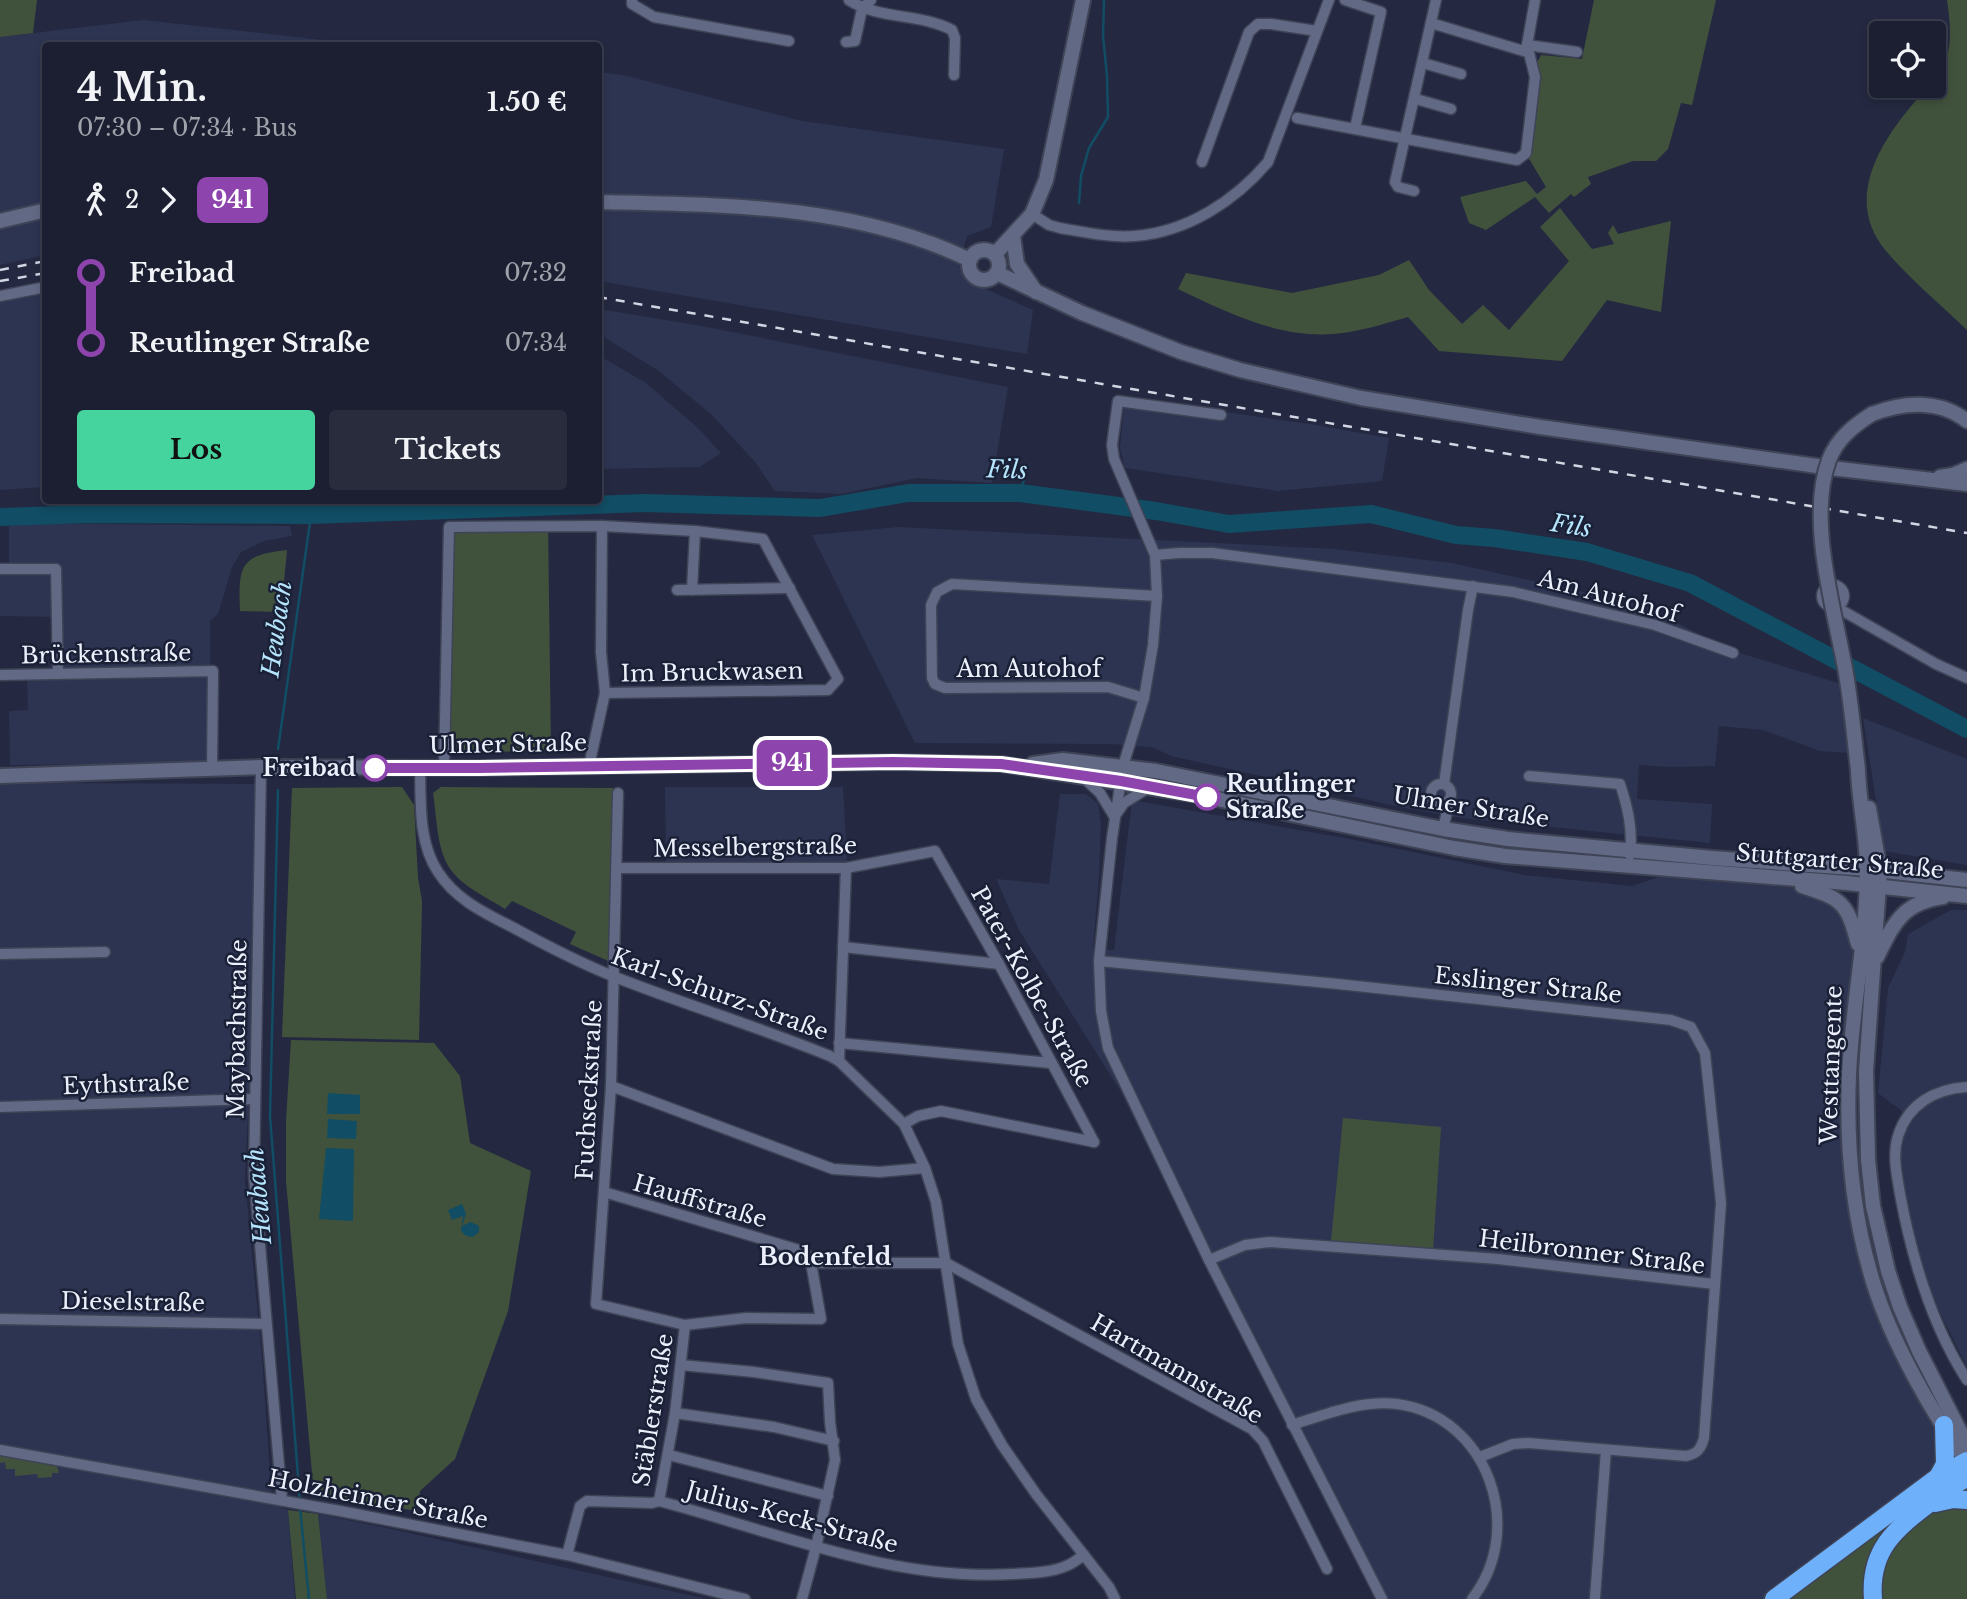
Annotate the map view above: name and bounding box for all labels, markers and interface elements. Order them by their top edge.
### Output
map controls [1869,21,1946,98]
button: locate [1869,21,1946,98]
text: 4 Min. [77,64,207,111]
text: 1.50 € [487,86,567,118]
text: 07:30 – 07:34 · Bus [77,114,297,142]
icon: walk [77,181,115,219]
icon: forward [149,181,187,219]
text: 941 [211,185,254,214]
text: 2 [125,186,139,214]
text: Freibad [129,257,235,289]
text: 07:32 [504,259,567,287]
text: Reutlinger Straße [129,327,370,359]
text: 07:34 [505,329,567,357]
button: Los [77,410,315,490]
button: Tickets [329,410,567,490]
water label: Fils [985,454,1028,485]
water label: Fils [1548,508,1593,543]
street label: Am Autohof [1534,563,1685,629]
water label: Heubach [255,579,298,680]
street label: Brückenstraße [21,639,191,669]
street label: Am Autohof [955,655,1104,683]
street label: Im Bruckwasen [620,656,804,688]
street label: Ulmer Straße [429,729,587,759]
line badge: 941 [752,740,832,786]
text: 941 [771,748,813,777]
place label: Freibad [262,754,356,782]
marker: Freibad [362,755,388,781]
place label: Reutlinger Straße [1226,770,1356,824]
street label: Ulmer Straße [1391,781,1551,833]
marker: Reutlinger Straße [1194,784,1220,810]
street label: Messelbergstraße [653,831,857,863]
street label: Stuttgarter Straße [1735,838,1945,884]
street label: Pater-Kolbe-Straße [965,882,1099,1092]
street label: Maybachstraße [221,939,253,1119]
street label: Karl-Schurz-Straße [608,942,832,1046]
street label: Esslinger Straße [1433,961,1623,1009]
street label: Westtangente [1814,985,1848,1146]
street label: Fuchseckstraße [570,999,608,1181]
street label: Eythstraße [62,1068,190,1100]
water label: Heubach [240,1147,277,1247]
street label: Hauffstraße [630,1169,770,1233]
street label: Heilbronner Straße [1477,1224,1707,1280]
district label: Bodenfeld [759,1242,892,1271]
street label: Dieselstraße [61,1287,205,1317]
street label: Hartmannstraße [1086,1308,1268,1430]
street label: Stäblerstraße [627,1331,679,1489]
street label: Holzheimer Straße [266,1464,490,1534]
street label: Julius-Keck-Straße [680,1474,901,1559]

